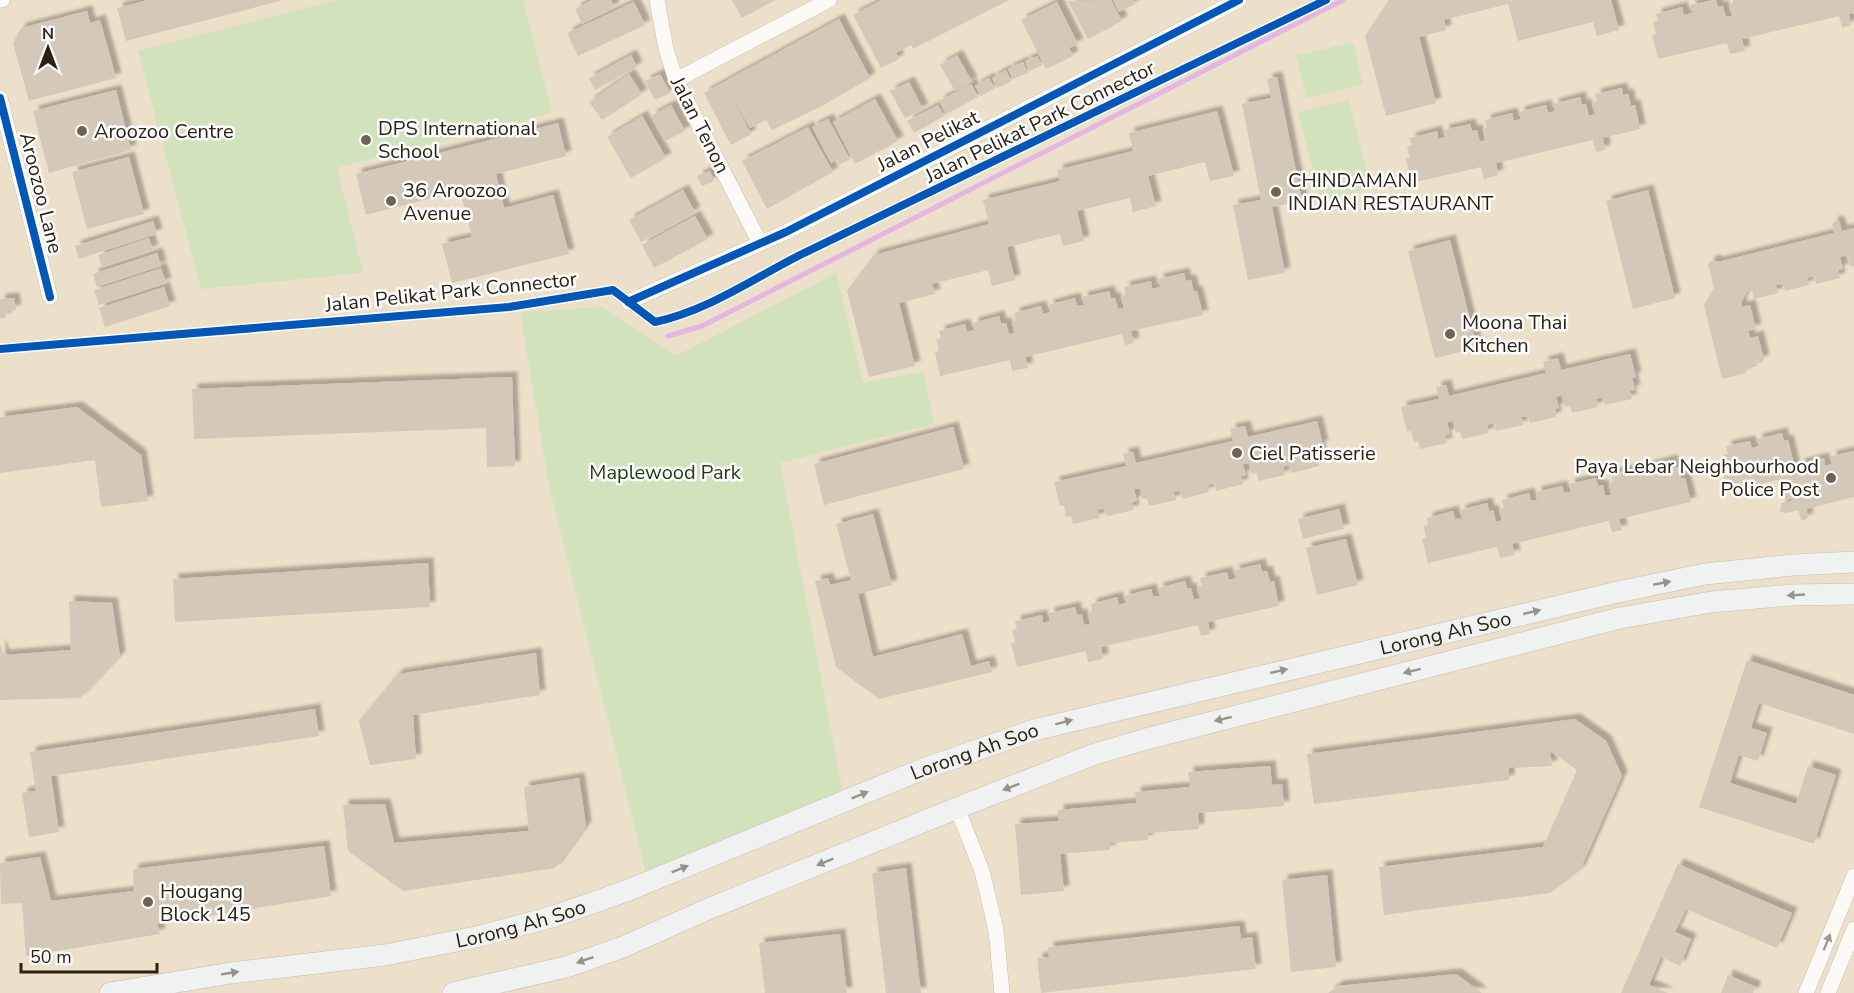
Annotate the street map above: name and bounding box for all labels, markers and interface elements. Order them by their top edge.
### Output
north arrow [18,18,78,78]
text: N [42,23,54,45]
street label: Jalan Pelikat Park Connector [921,56,1159,188]
street label: Jalan Tenon [664,71,736,178]
street label: Jalan Pelikat [873,105,983,177]
place label: DPS International School [378,115,537,165]
place label: Aroozoo Centre [94,118,234,145]
marker: Aroozoo Centre [75,124,89,138]
street label: Aroozoo Lane [13,130,69,256]
marker: DPS International School [359,133,373,147]
place label: CHINDAMANI INDIAN RESTAURANT [1288,167,1493,217]
place label: 36 Aroozoo Avenue [403,177,507,227]
marker: CHINDAMANI INDIAN RESTAURANT [1269,185,1283,199]
marker: 36 Aroozoo Avenue [384,194,398,208]
street label: Jalan Pelikat Park Connector [323,265,578,319]
place label: Moona Thai Kitchen [1462,309,1567,359]
marker: Moona Thai Kitchen [1443,327,1457,341]
place label: Ciel Patisserie [1249,440,1376,467]
marker: Ciel Patisserie [1230,446,1244,460]
place label: Paya Lebar Neighbourhood Police Post [1575,453,1820,503]
park label: Maplewood Park [589,459,742,486]
marker: Paya Lebar Neighbourhood Police Post [1824,471,1838,485]
one-way arrow [1652,578,1671,587]
one-way arrow [1786,591,1805,600]
street label: Lorong Ah Soo [1377,604,1514,661]
one-way arrow [1523,607,1542,616]
one-way arrow [1270,665,1289,675]
one-way arrow [1403,666,1421,676]
one-way arrow [1214,715,1232,724]
street label: Lorong Ah Soo [906,716,1042,786]
one-way arrow [1055,717,1073,726]
one-way arrow [1002,782,1020,792]
one-way arrow [852,790,870,800]
one-way arrow [816,857,834,867]
one-way arrow [671,864,689,873]
place label: Hougang Block 145 [160,878,251,928]
street label: Lorong Ah Soo [453,893,589,954]
marker: Hougang Block 145 [141,895,155,909]
one-way arrow [1822,933,1832,951]
scale bar [21,936,158,974]
text: 50 m [30,945,72,969]
one-way arrow [576,955,594,965]
one-way arrow [220,968,239,977]

